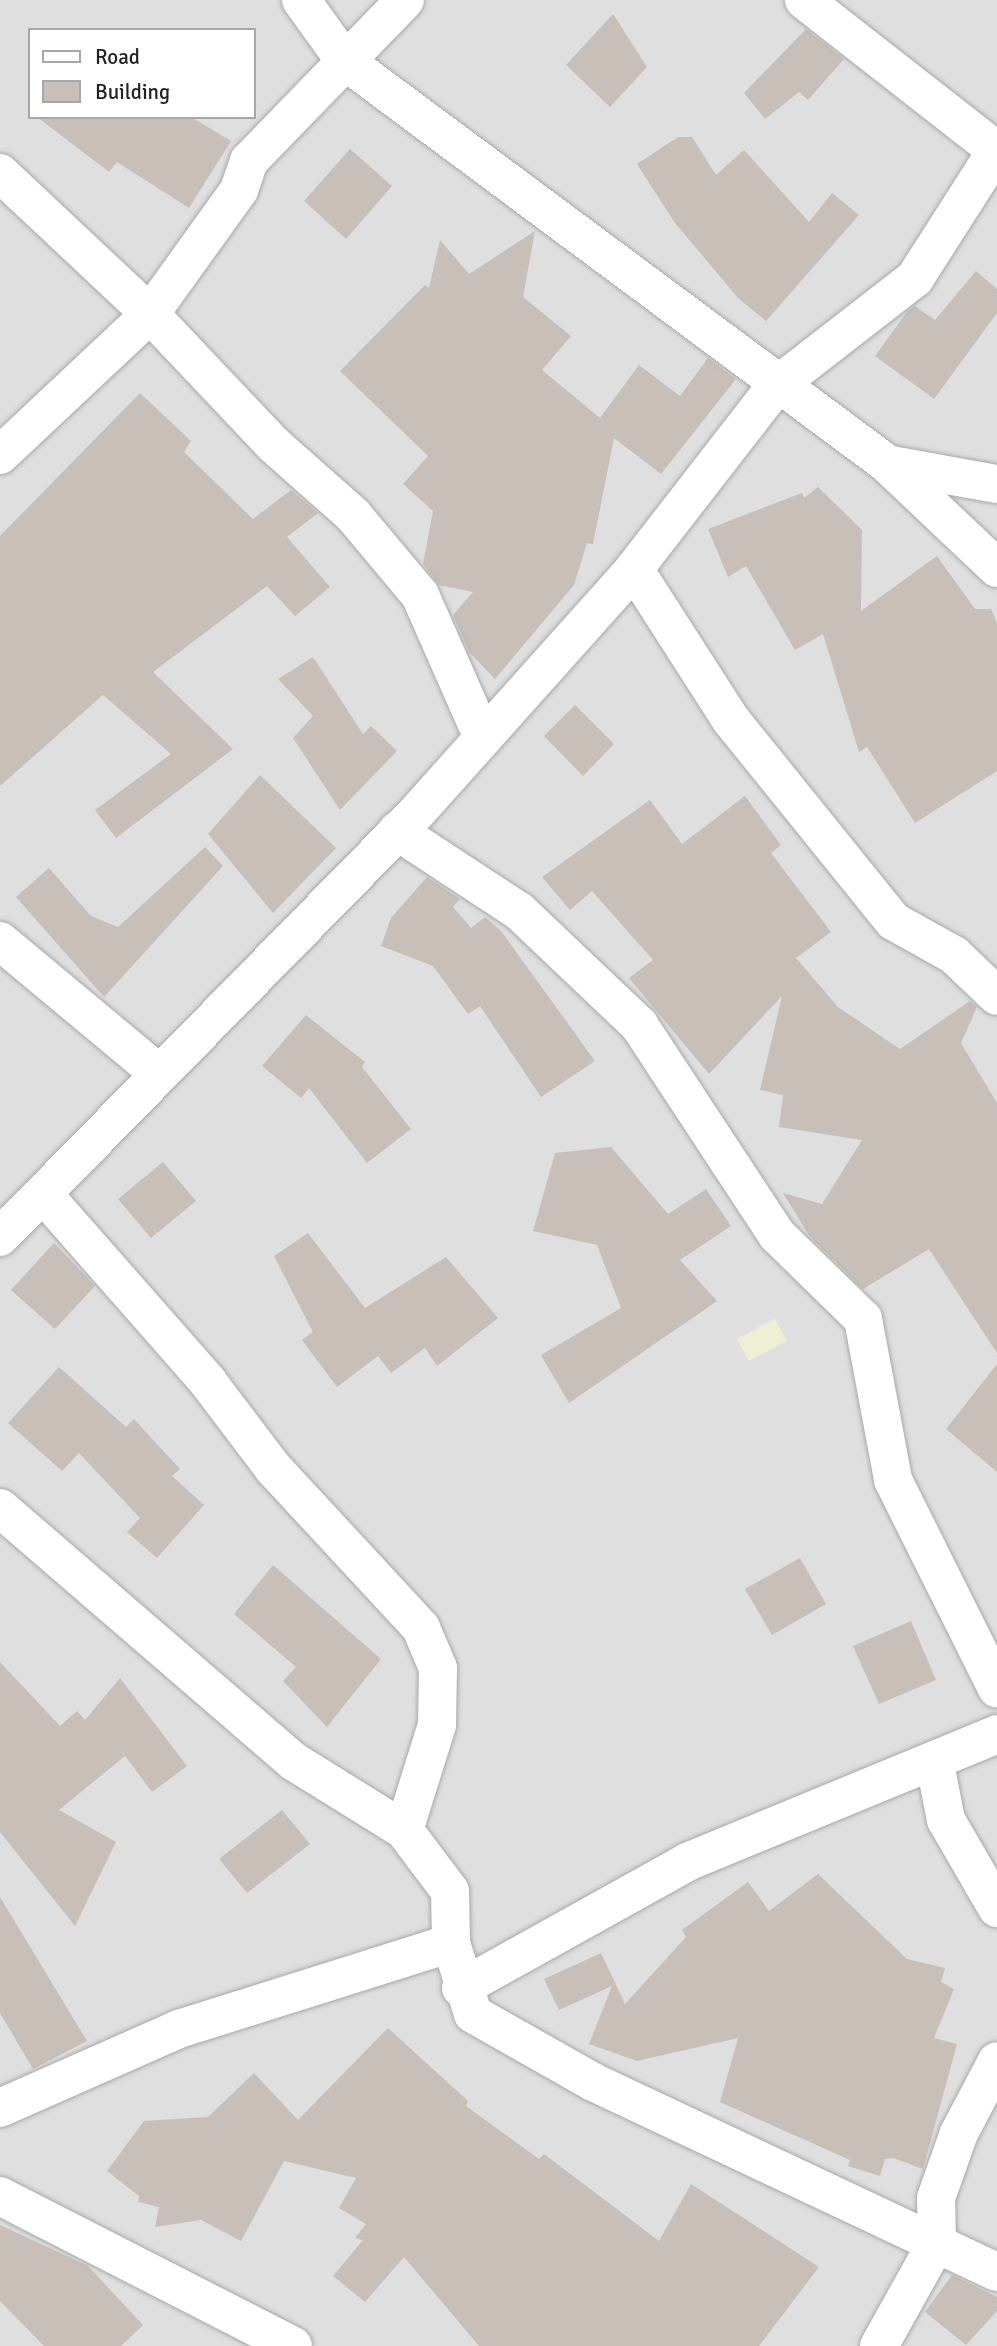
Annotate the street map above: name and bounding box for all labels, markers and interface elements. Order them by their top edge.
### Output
legend [28,28,256,119]
text: Road [95,44,140,70]
text: Building [95,79,170,105]

